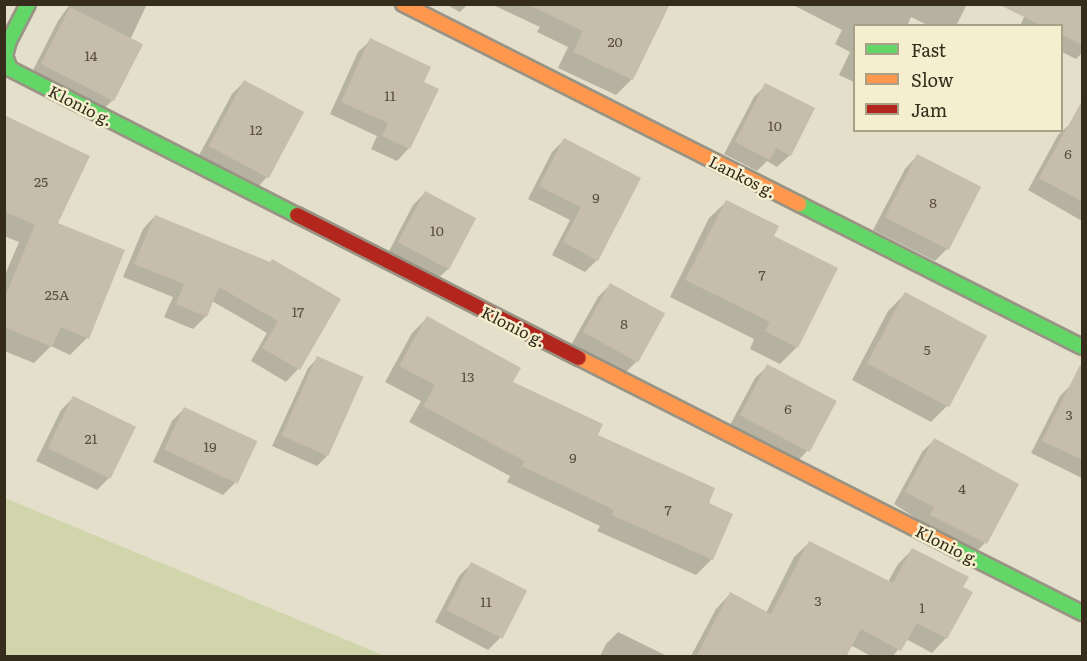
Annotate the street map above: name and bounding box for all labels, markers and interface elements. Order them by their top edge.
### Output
legend [853,24,1063,132]
house number: 20 [607,33,623,49]
text: Fast [911,36,946,63]
house number: 14 [85,47,97,63]
text: Slow [911,66,953,93]
street label: Klonio g. [46,81,116,129]
house number: 11 [384,87,396,103]
text: Jam [911,96,947,123]
house number: 10 [768,117,782,133]
house number: 12 [250,121,262,137]
house number: 6 [1064,145,1072,161]
street label: Lankos g. [706,151,780,201]
house number: 25 [34,173,48,189]
house number: 9 [592,189,600,205]
house number: 8 [929,194,937,210]
house number: 10 [430,222,444,238]
house number: 7 [758,266,766,282]
house number: 25A [45,286,69,302]
street label: Klonio g. [479,302,549,350]
house number: 17 [292,303,304,319]
house number: 8 [620,315,628,331]
house number: 5 [923,341,931,357]
house number: 13 [461,368,475,384]
house number: 6 [784,400,792,416]
house number: 3 [1065,406,1073,422]
house number: 21 [85,430,97,446]
house number: 19 [203,438,217,454]
house number: 9 [569,449,577,465]
house number: 4 [958,480,966,496]
house number: 7 [664,501,672,517]
street label: Klonio g. [913,521,983,569]
house number: 3 [814,592,822,608]
house number: 11 [480,593,492,609]
house number: 1 [919,599,925,615]

